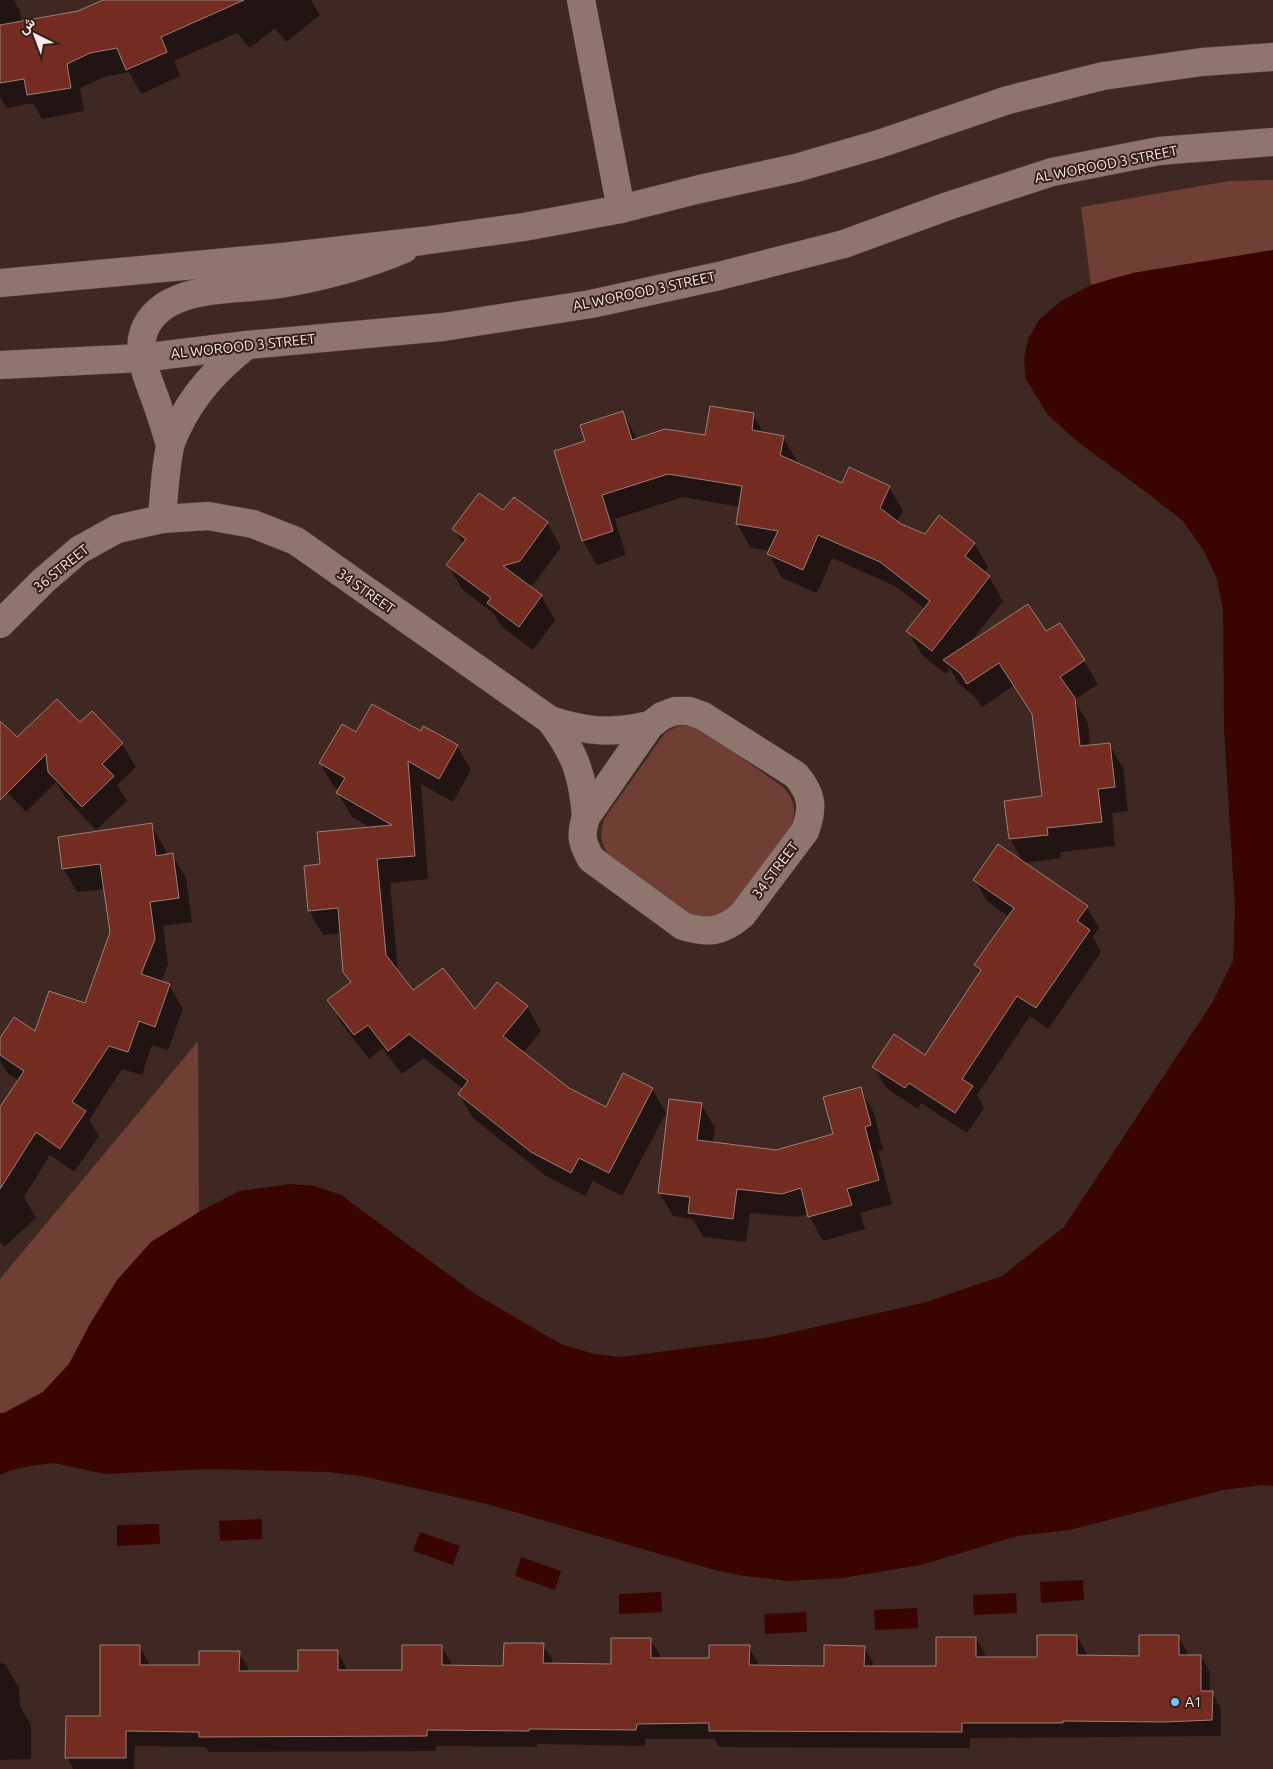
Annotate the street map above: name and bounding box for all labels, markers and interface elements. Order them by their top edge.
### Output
north arrow [10,10,60,60]
text: ش [15,14,39,38]
street label: AL WOROOD 3 STREET [1033,142,1179,186]
street label: AL WOROOD 3 STREET [571,268,717,314]
street label: AL WOROOD 3 STREET [170,330,316,362]
street label: 36 STREET [30,541,92,595]
street label: 34 STREET [334,565,398,617]
street label: 34 STREET [749,839,801,901]
place label: A1 [1185,1694,1202,1710]
marker: A1 [1169,1696,1181,1708]

